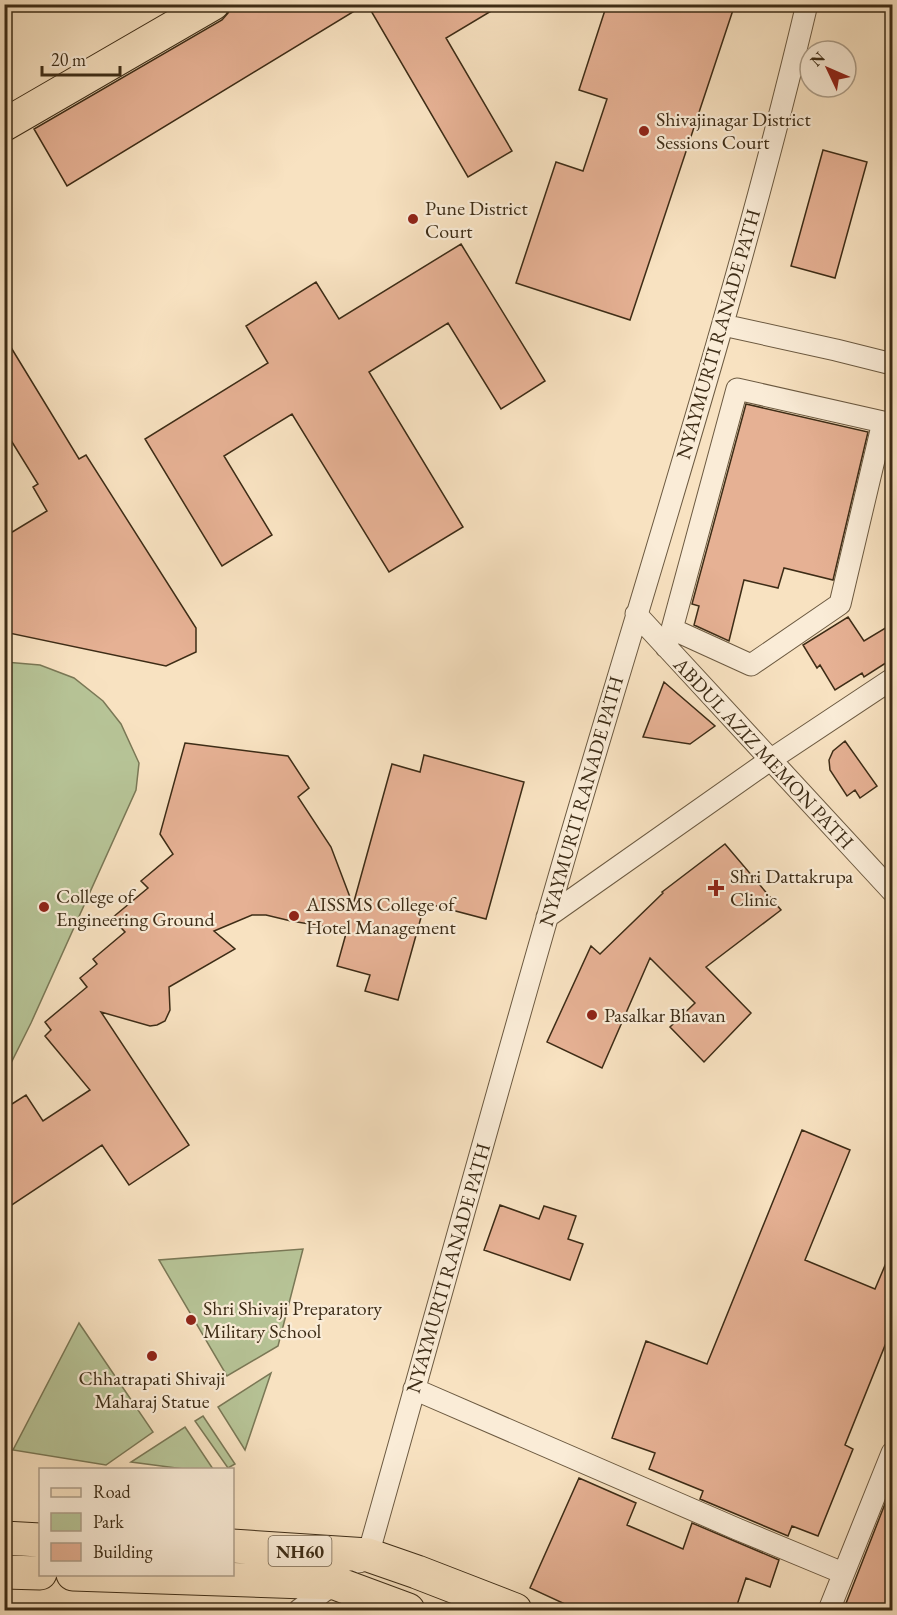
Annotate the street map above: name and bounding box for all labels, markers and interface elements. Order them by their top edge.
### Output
scale bar [42,39,120,77]
north arrow [798,39,858,99]
text: N [806,47,830,71]
text: 20 m [51,48,86,71]
place label: Shivajinagar District Sessions Court [656,106,811,155]
marker: Shivajinagar District Sessions Court [637,124,651,138]
place label: Pune District Court [425,195,528,244]
street label: NYAYMURTI RANADE PATH [670,206,766,462]
marker: Pune District Court [406,212,420,226]
street label: ABDUL AZIZ MEMON PATH [668,651,860,854]
street label: NYAYMURTI RANADE PATH [533,673,629,929]
place label: Shri Dattakrupa Clinic [730,863,853,912]
marker: Shri Dattakrupa Clinic [707,879,725,897]
place label: College of Engineering Ground [56,883,215,932]
place label: AISSMS College of Hotel Management [305,891,457,940]
marker: College of Engineering Ground [37,900,51,914]
marker: AISSMS College of Hotel Management [287,909,301,923]
place label: Pasalkar Bhavan [604,1002,726,1028]
marker: Pasalkar Bhavan [585,1008,599,1022]
street label: NYAYMURTI RANADE PATH [400,1140,496,1396]
place label: Shri Shivaji Preparatory Military School [203,1295,382,1344]
marker: Shri Shivaji Preparatory Military School [184,1313,198,1327]
marker: Chhatrapati Shivaji Maharaj Statue [145,1349,159,1363]
place label: Chhatrapati Shivaji Maharaj Statue [78,1365,226,1414]
legend [39,1468,234,1576]
text: Road [93,1480,132,1503]
text: Park [93,1510,124,1533]
road number: NH60 [268,1536,332,1566]
text: Building [93,1540,153,1563]

